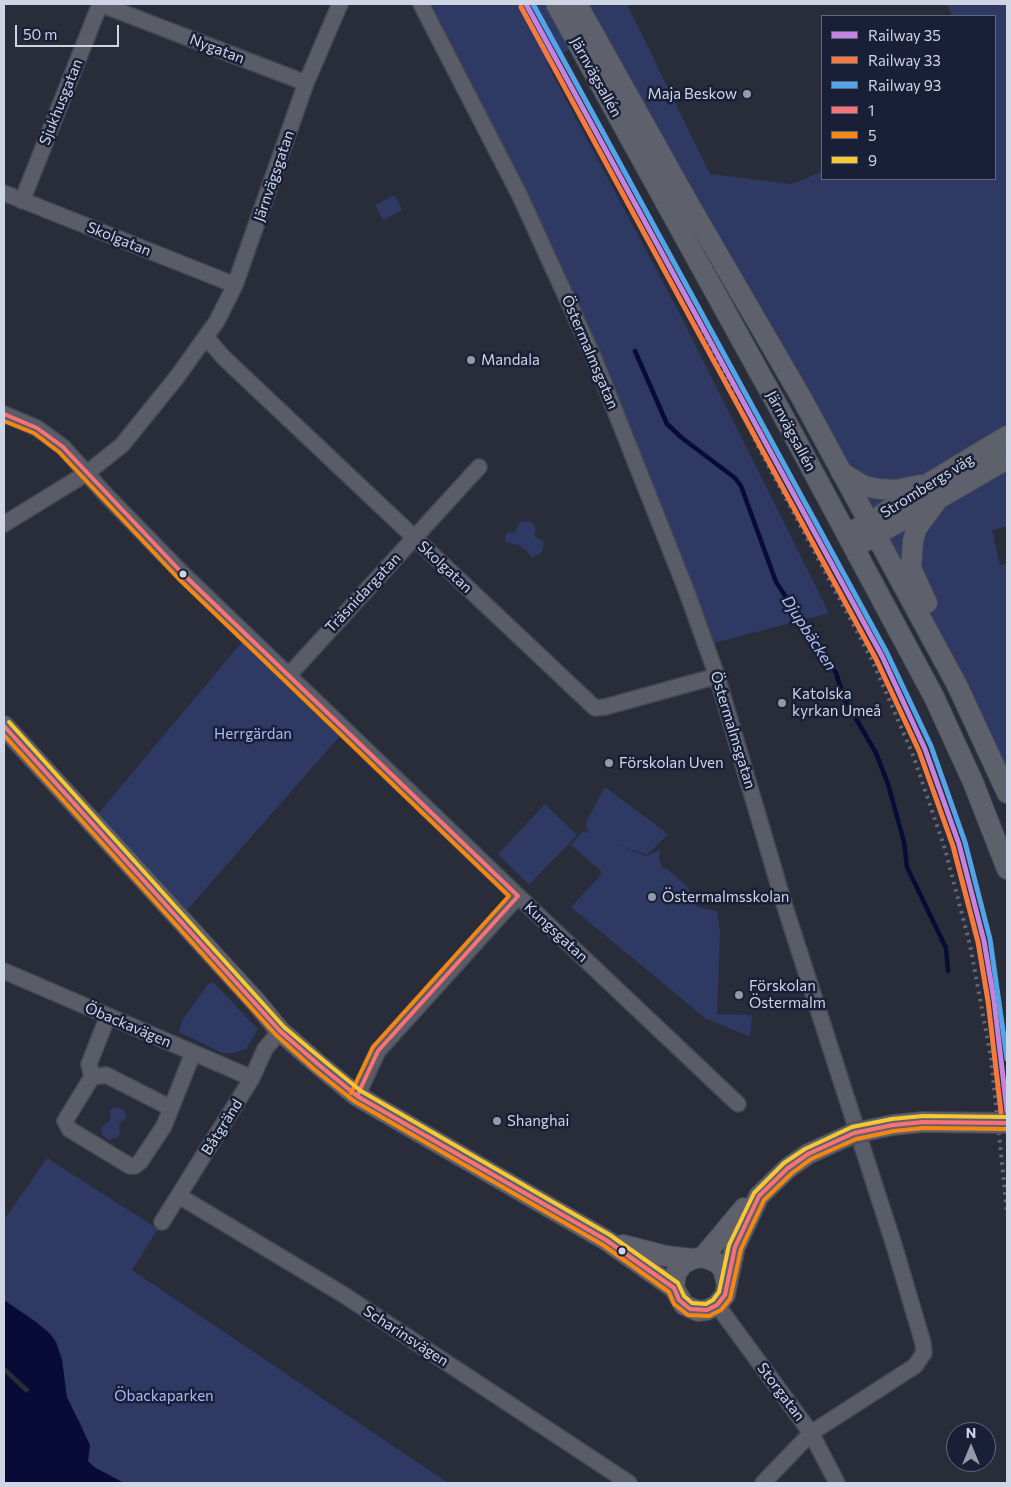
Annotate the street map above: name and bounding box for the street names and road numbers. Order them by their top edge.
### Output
street label: Nygatan [187,30,247,68]
street label: Järnvägsallén [567,34,625,120]
street label: Sjukhusgatan [36,56,86,148]
street label: Järnvägsgatan [250,128,298,224]
street label: Skolgatan [84,218,154,260]
street label: Östermalmsgatan [558,292,622,412]
street label: Järnvägsallén [762,388,820,474]
street label: Strombergs väg [877,450,977,522]
street label: Skolgatan [414,537,476,597]
street label: Träsnidargatan [322,549,404,637]
street label: Östermalmsgatan [707,669,759,791]
street label: Kungsgatan [521,898,591,966]
street label: Öbackavägen [82,999,174,1051]
street label: Båtgränd [198,1096,246,1158]
street label: Scharinsvägen [360,1302,452,1370]
street label: Storgatan [753,1359,809,1425]

